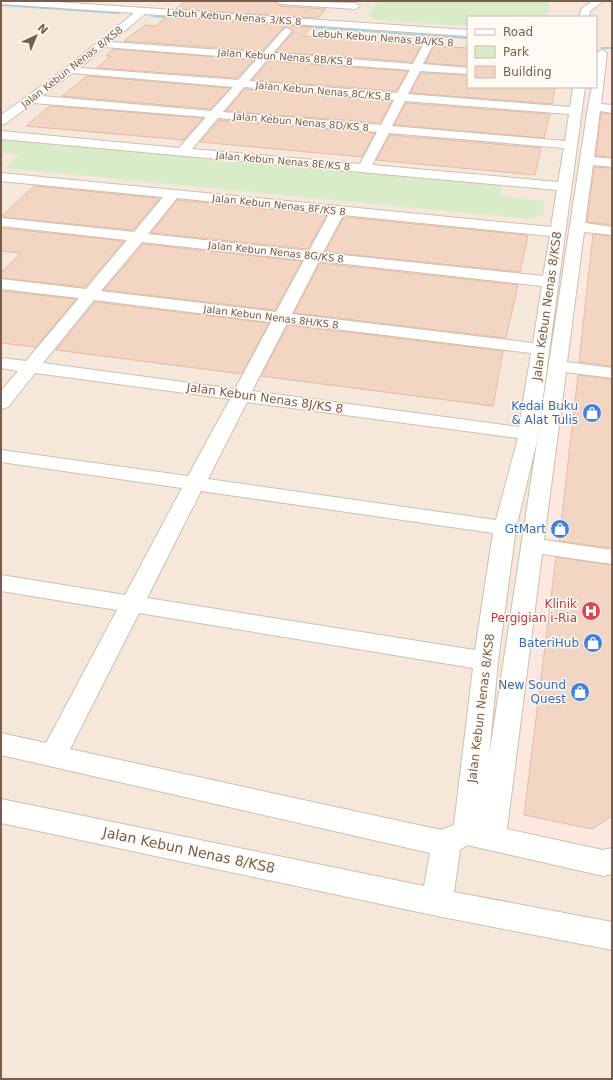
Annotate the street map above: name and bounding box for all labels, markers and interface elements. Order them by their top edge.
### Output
street label: Lebuh Kebun Nenas 3/KS 8 [166,7,302,27]
north arrow [16,16,56,56]
legend [467,16,597,88]
street label: Jalan Kebun Nenas 8/KS8 [19,24,125,110]
text: Road [503,25,533,39]
street label: Lebuh Kebun Nenas 8A/KS 8 [312,28,454,48]
text: Park [503,45,529,59]
street label: Jalan Kebun Nenas 8B/KS 8 [216,47,353,67]
text: Building [503,65,552,79]
street label: Jalan Kebun Nenas 8C/KS 8 [254,80,391,102]
street label: Jalan Kebun Nenas 8D/KS 8 [232,110,369,133]
street label: Jalan Kebun Nenas 8E/KS 8 [214,150,351,172]
street label: Jalan Kebun Nenas 8F/KS 8 [211,192,346,217]
street label: Jalan Kebun Nenas 8/KS8 [529,231,564,382]
street label: Jalan Kebun Nenas 8G/KS 8 [207,239,344,265]
street label: Jalan Kebun Nenas 8H/KS 8 [202,303,339,331]
street label: Jalan Kebun Nenas 8J/KS 8 [185,380,344,416]
place label: Kedai Buku & Alat Tulis [511,399,578,427]
shop icon: Kedai Buku & Alat Tulis [581,402,603,424]
shop icon: GtMart [549,518,571,540]
place label: GtMart [505,522,546,536]
place label: Klinik Pergigian i-Ria [491,597,577,625]
hospital icon: Klinik Pergigian i-Ria [580,600,602,622]
street label: Jalan Kebun Nenas 8/KS8 [465,632,497,785]
shop icon: BateriHub [582,632,604,654]
place label: BateriHub [519,636,579,650]
place label: New Sound Quest [498,678,566,706]
shop icon: New Sound Quest [569,681,591,703]
street label: Jalan Kebun Nenas 8/KS8 [100,824,277,876]

